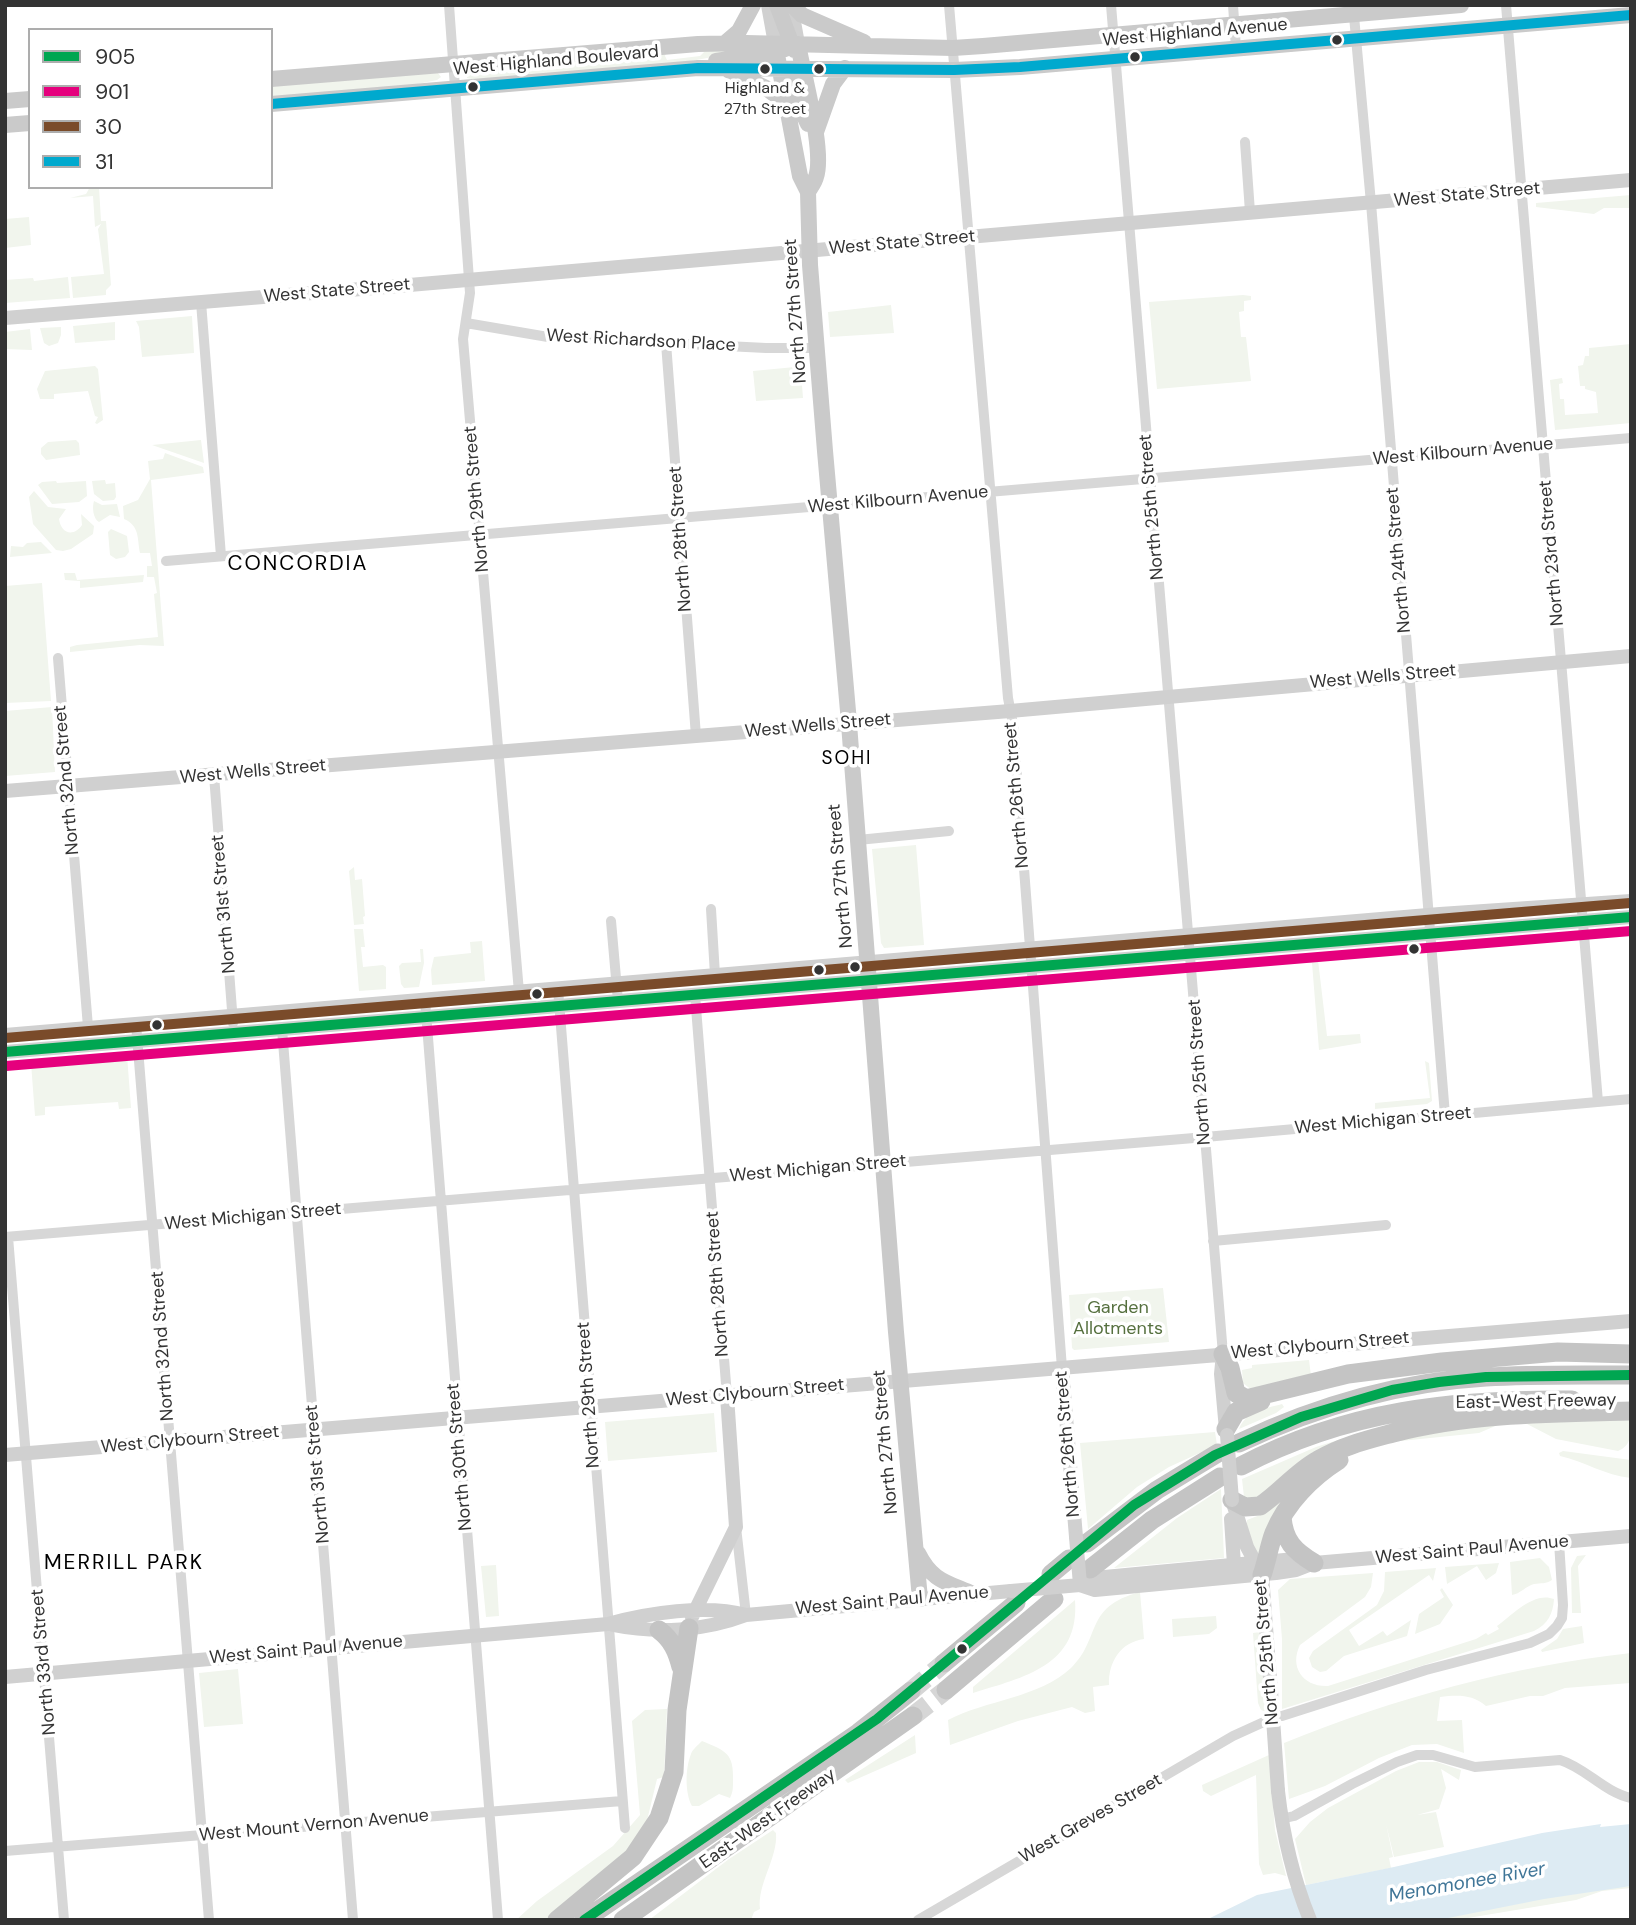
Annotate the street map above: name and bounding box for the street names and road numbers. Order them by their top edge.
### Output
street label: West Highland Avenue [1102,14,1288,52]
street label: West Highland Boulevard [452,41,660,81]
street label: West State Street [1393,178,1541,212]
street label: West State Street [828,226,976,260]
street label: North 27th Street [780,238,812,384]
street label: West State Street [263,274,411,308]
street label: West Richardson Place [546,325,736,357]
street label: North 29th Street [460,425,494,573]
street label: North 25th Street [1135,433,1169,581]
street label: West Kilbourn Avenue [1372,433,1554,471]
street label: North 28th Street [665,465,697,613]
street label: North 23rd Street [1535,479,1569,627]
street label: West Kilbourn Avenue [807,481,989,519]
street label: North 24th Street [1382,486,1416,634]
street label: West Wells Street [1309,660,1457,694]
street label: North 32nd Street [50,704,84,856]
street label: West Wells Street [744,709,892,743]
street label: North 26th Street [1000,721,1034,869]
street label: West Wells Street [179,755,327,789]
street label: North 27th Street [824,803,858,949]
street label: North 31st Street [207,834,241,974]
street label: North 25th Street [1184,998,1216,1146]
street label: West Michigan Street [1294,1103,1472,1139]
street label: West Michigan Street [729,1151,907,1187]
street label: West Michigan Street [164,1199,342,1235]
street label: North 28th Street [702,1210,734,1358]
street label: North 32nd Street [147,1270,179,1422]
street label: North 29th Street [573,1321,605,1469]
street label: West Clybourn Street [1230,1327,1410,1365]
street label: North 27th Street [869,1369,903,1515]
street label: North 26th Street [1051,1370,1085,1518]
street label: West Clybourn Street [665,1374,845,1412]
street label: North 30th Street [443,1382,477,1532]
street label: East-West Freeway [1455,1390,1617,1414]
street label: North 31st Street [301,1404,335,1544]
street label: West Clybourn Street [100,1421,280,1459]
street label: West Saint Paul Avenue [1374,1531,1570,1569]
street label: North 25th Street [1250,1578,1284,1726]
street label: West Saint Paul Avenue [794,1582,990,1620]
street label: North 33rd Street [27,1588,61,1736]
street label: West Saint Paul Avenue [208,1631,404,1669]
street label: East-West Freeway [696,1764,840,1874]
street label: West Greves Street [1016,1769,1166,1869]
street label: West Mount Vernon Avenue [198,1805,430,1847]

